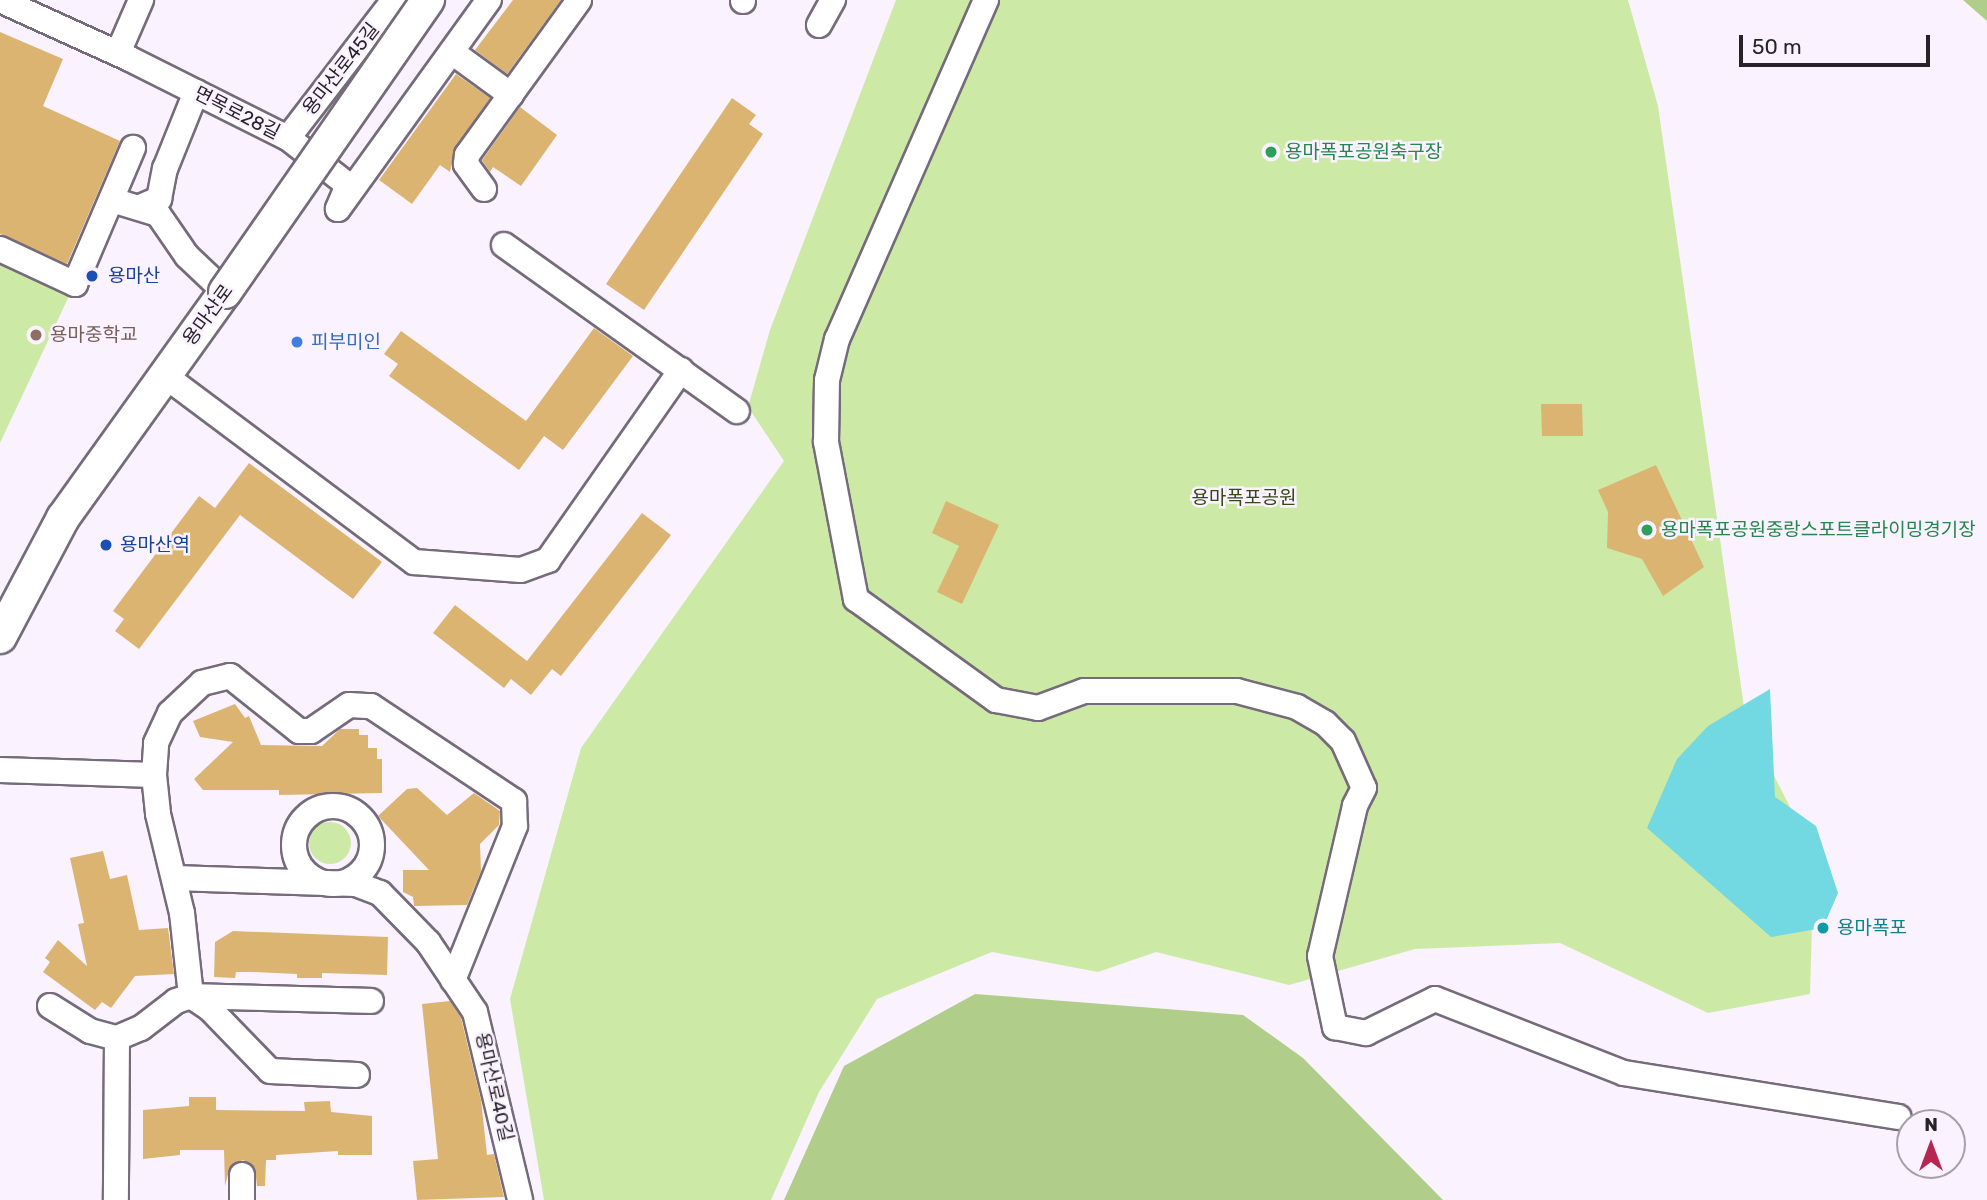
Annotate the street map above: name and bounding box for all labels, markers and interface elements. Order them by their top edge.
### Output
street label: 용마산로45길 [298,18,384,120]
scale bar [1742,21,1933,65]
text: 50 m [1752,34,1802,59]
street label: 면목로28길 [190,82,284,144]
place label: 용마폭포공원축구장 [1285,141,1442,163]
marker: 용마폭포공원축구장 [1263,144,1279,160]
place label: 용마산 [108,265,160,287]
marker: 용마산 [82,266,102,286]
street label: 용마산로 [178,280,238,350]
place label: 용마중학교 [50,324,137,346]
marker: 용마중학교 [28,327,44,343]
place label: 피부미인 [311,331,381,353]
marker: 피부미인 [289,334,305,350]
park label: 용마폭포공원 [1192,487,1296,509]
place label: 용마폭포공원중랑스포트클라이밍경기장 [1661,519,1976,541]
marker: 용마폭포공원중랑스포트클라이밍경기장 [1639,522,1655,538]
place label: 용마산역 [120,534,190,556]
marker: 용마산역 [98,537,114,553]
place label: 용마폭포 [1837,917,1907,939]
marker: 용마폭포 [1815,920,1831,936]
street label: 용마산로40길 [470,1030,518,1144]
north arrow [1896,1109,1966,1179]
text: N [1924,1113,1938,1136]

